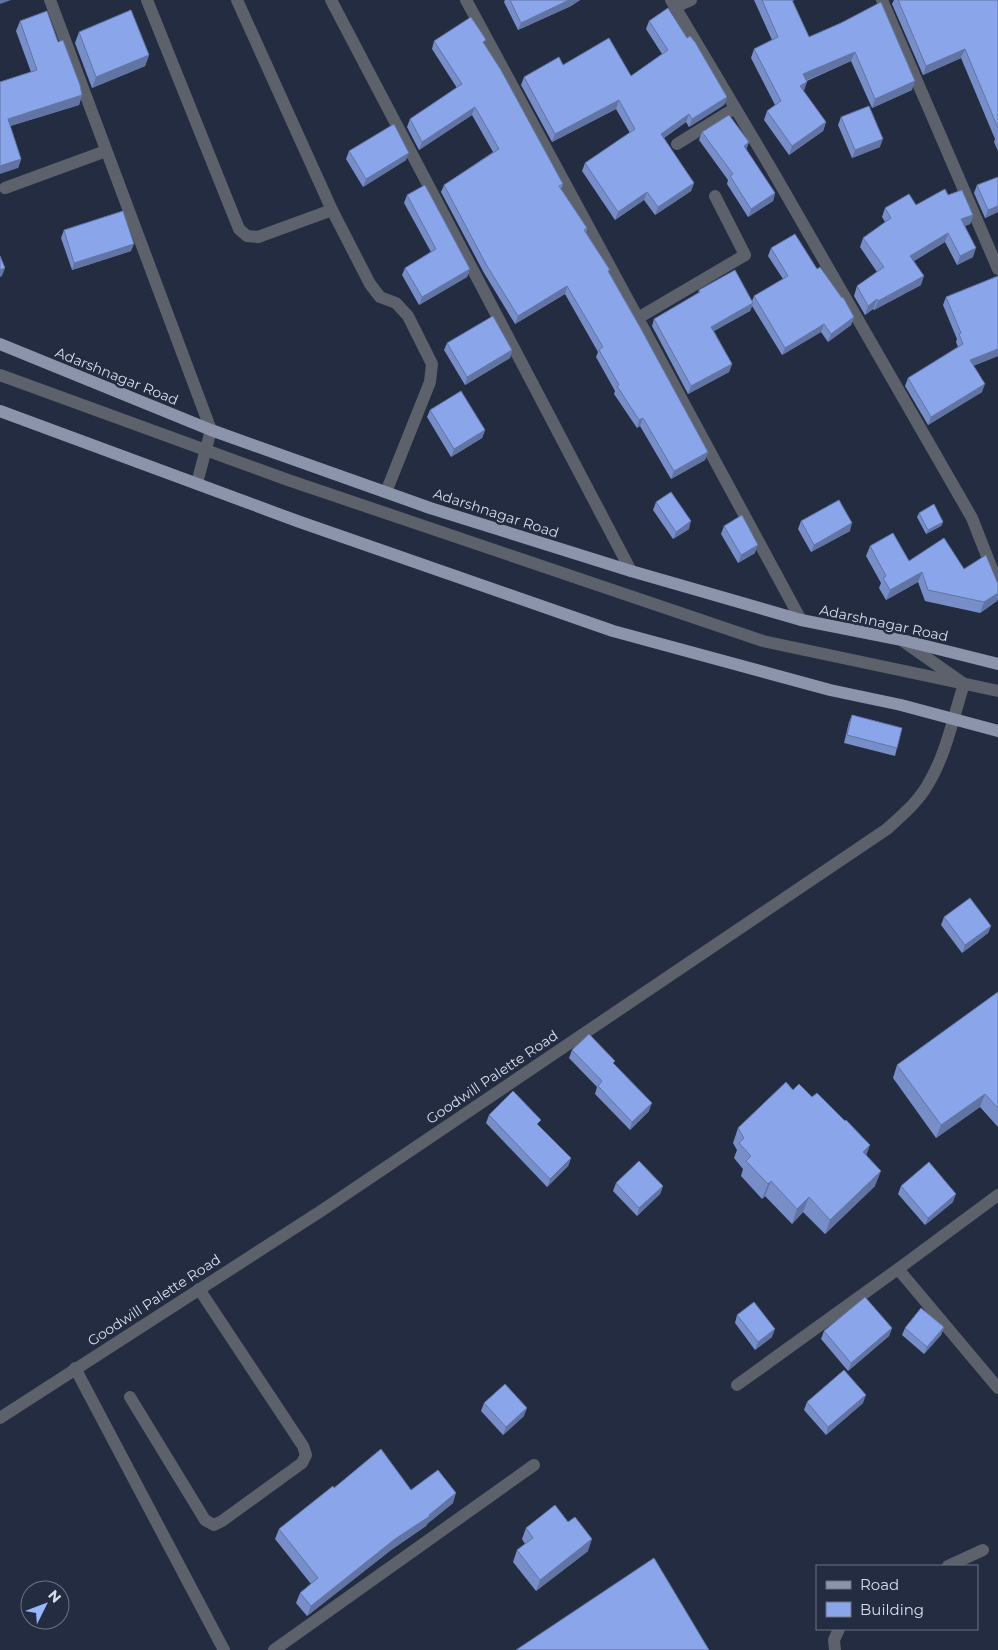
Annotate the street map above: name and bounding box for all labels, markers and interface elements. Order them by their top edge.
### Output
street label: Adarshnagar Road [53,343,181,409]
street label: Adarshnagar Road [431,484,561,542]
street label: Adarshnagar Road [818,601,950,645]
street label: Goodwill Palette Road [423,1026,561,1128]
street label: Goodwill Palette Road [84,1250,224,1350]
legend [816,1565,978,1630]
text: Road [860,1575,899,1594]
north arrow [20,1580,70,1630]
text: N [44,1586,65,1607]
text: Building [860,1600,924,1619]

